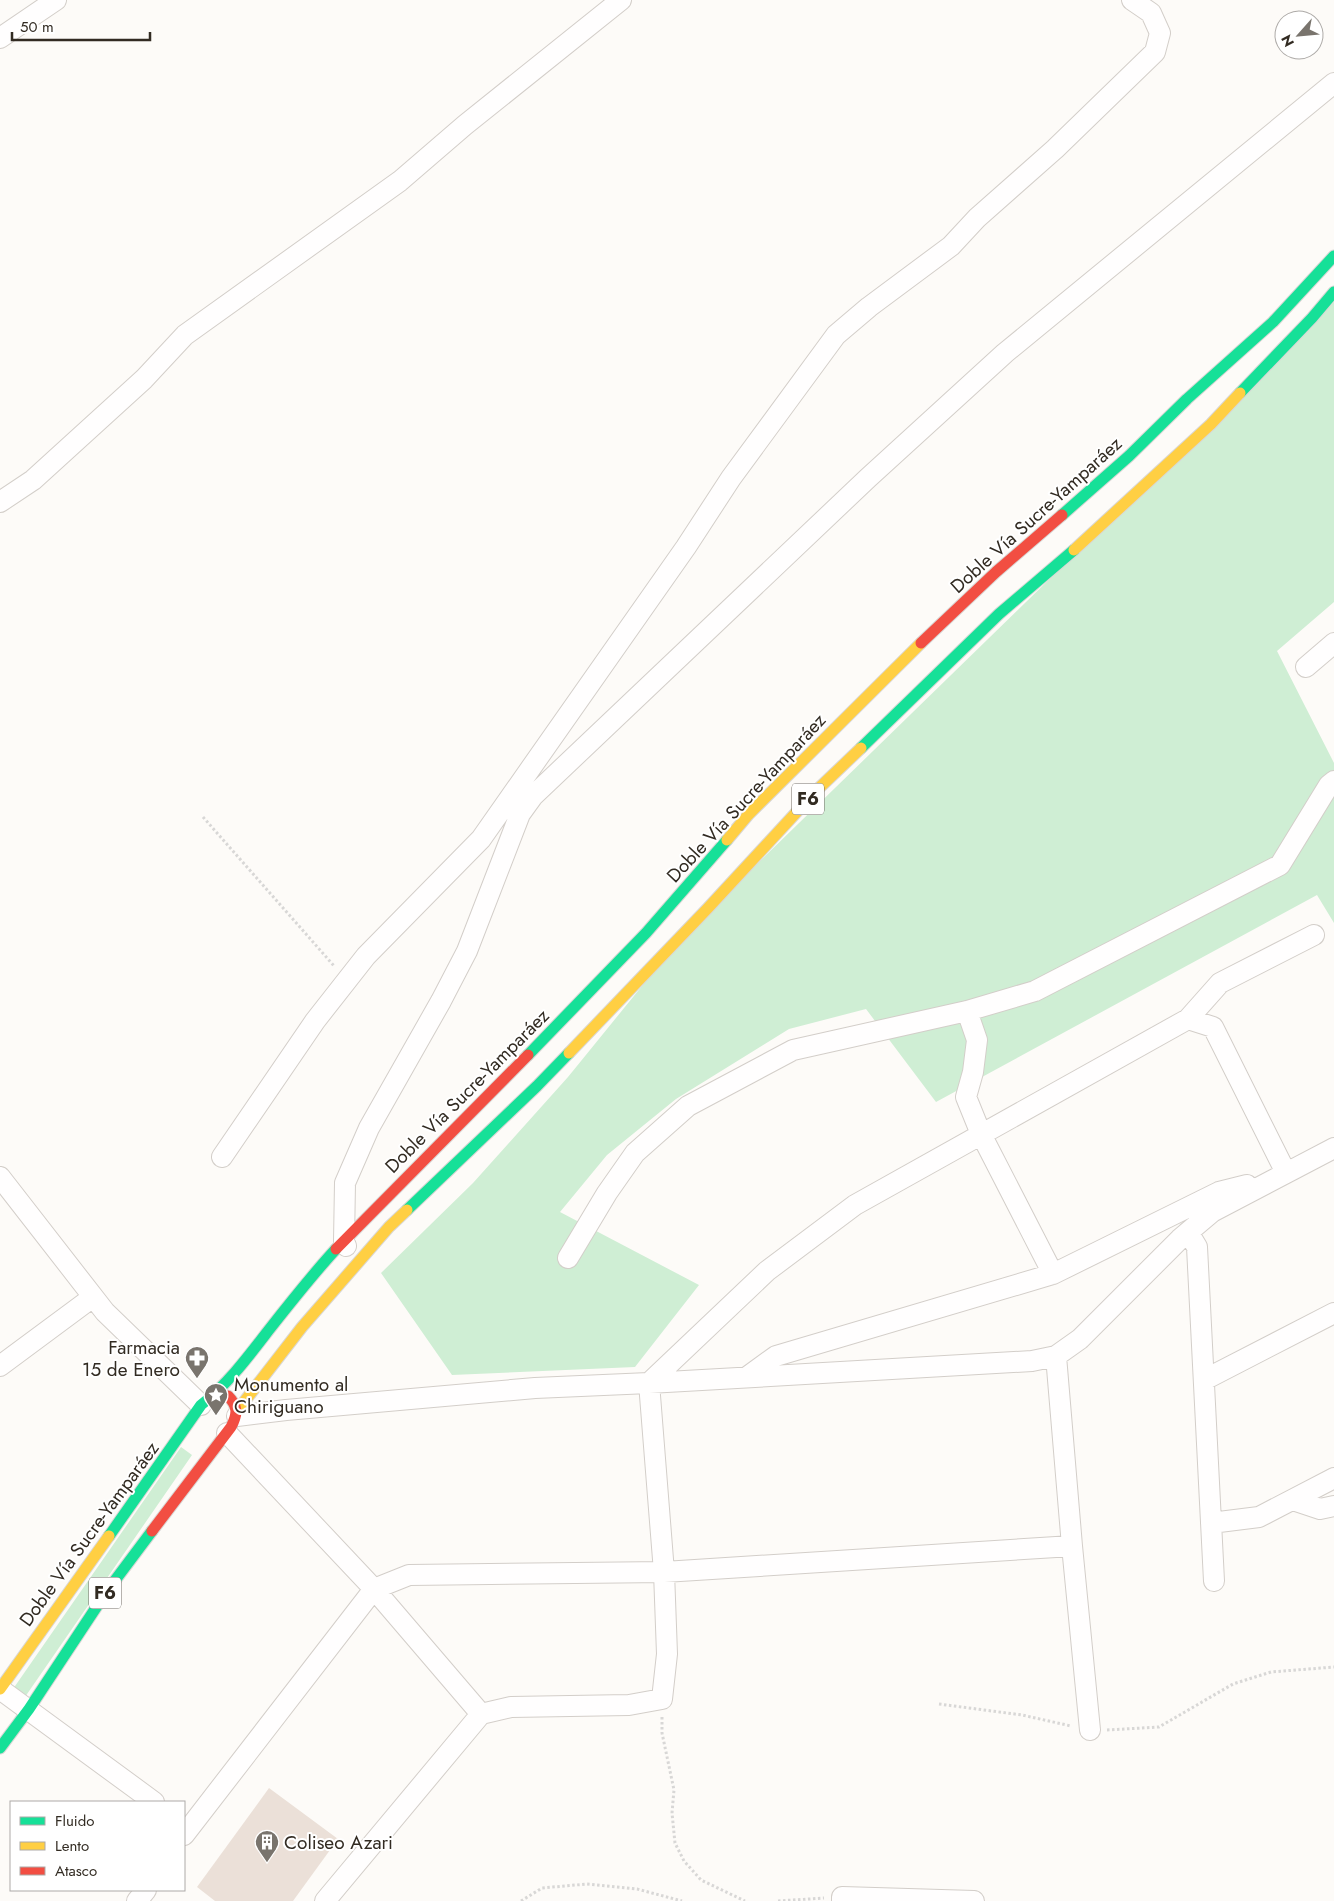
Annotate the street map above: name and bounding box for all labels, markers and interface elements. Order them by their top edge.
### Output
scale bar [12,10,150,42]
north arrow [1274,10,1324,60]
text: 50 m [20,16,54,38]
text: N [1276,31,1299,50]
street label: Doble Vía Sucre-Yamparáez [944,430,1128,599]
street label: Doble Vía Sucre-Yamparáez [660,707,832,889]
road number: F6 [792,784,824,814]
street label: Doble Vía Sucre-Yamparáez [379,1003,555,1179]
place label: Farmacia 15 de Enero [82,1334,180,1383]
pharmacy icon: Farmacia 15 de Enero [184,1345,210,1379]
place label: Monumento al Chiriguano [234,1371,348,1420]
place icon: Monumento al Chiriguano [203,1382,229,1416]
street label: Doble Vía Sucre-Yamparáez [13,1436,165,1632]
road number: F6 [89,1578,121,1609]
legend [10,1801,185,1891]
text: Fluido [55,1810,94,1832]
building icon: Coliseo Azari [254,1829,280,1863]
place label: Coliseo Azari [284,1829,393,1856]
text: Lento [55,1835,89,1857]
text: Atasco [55,1860,97,1882]

